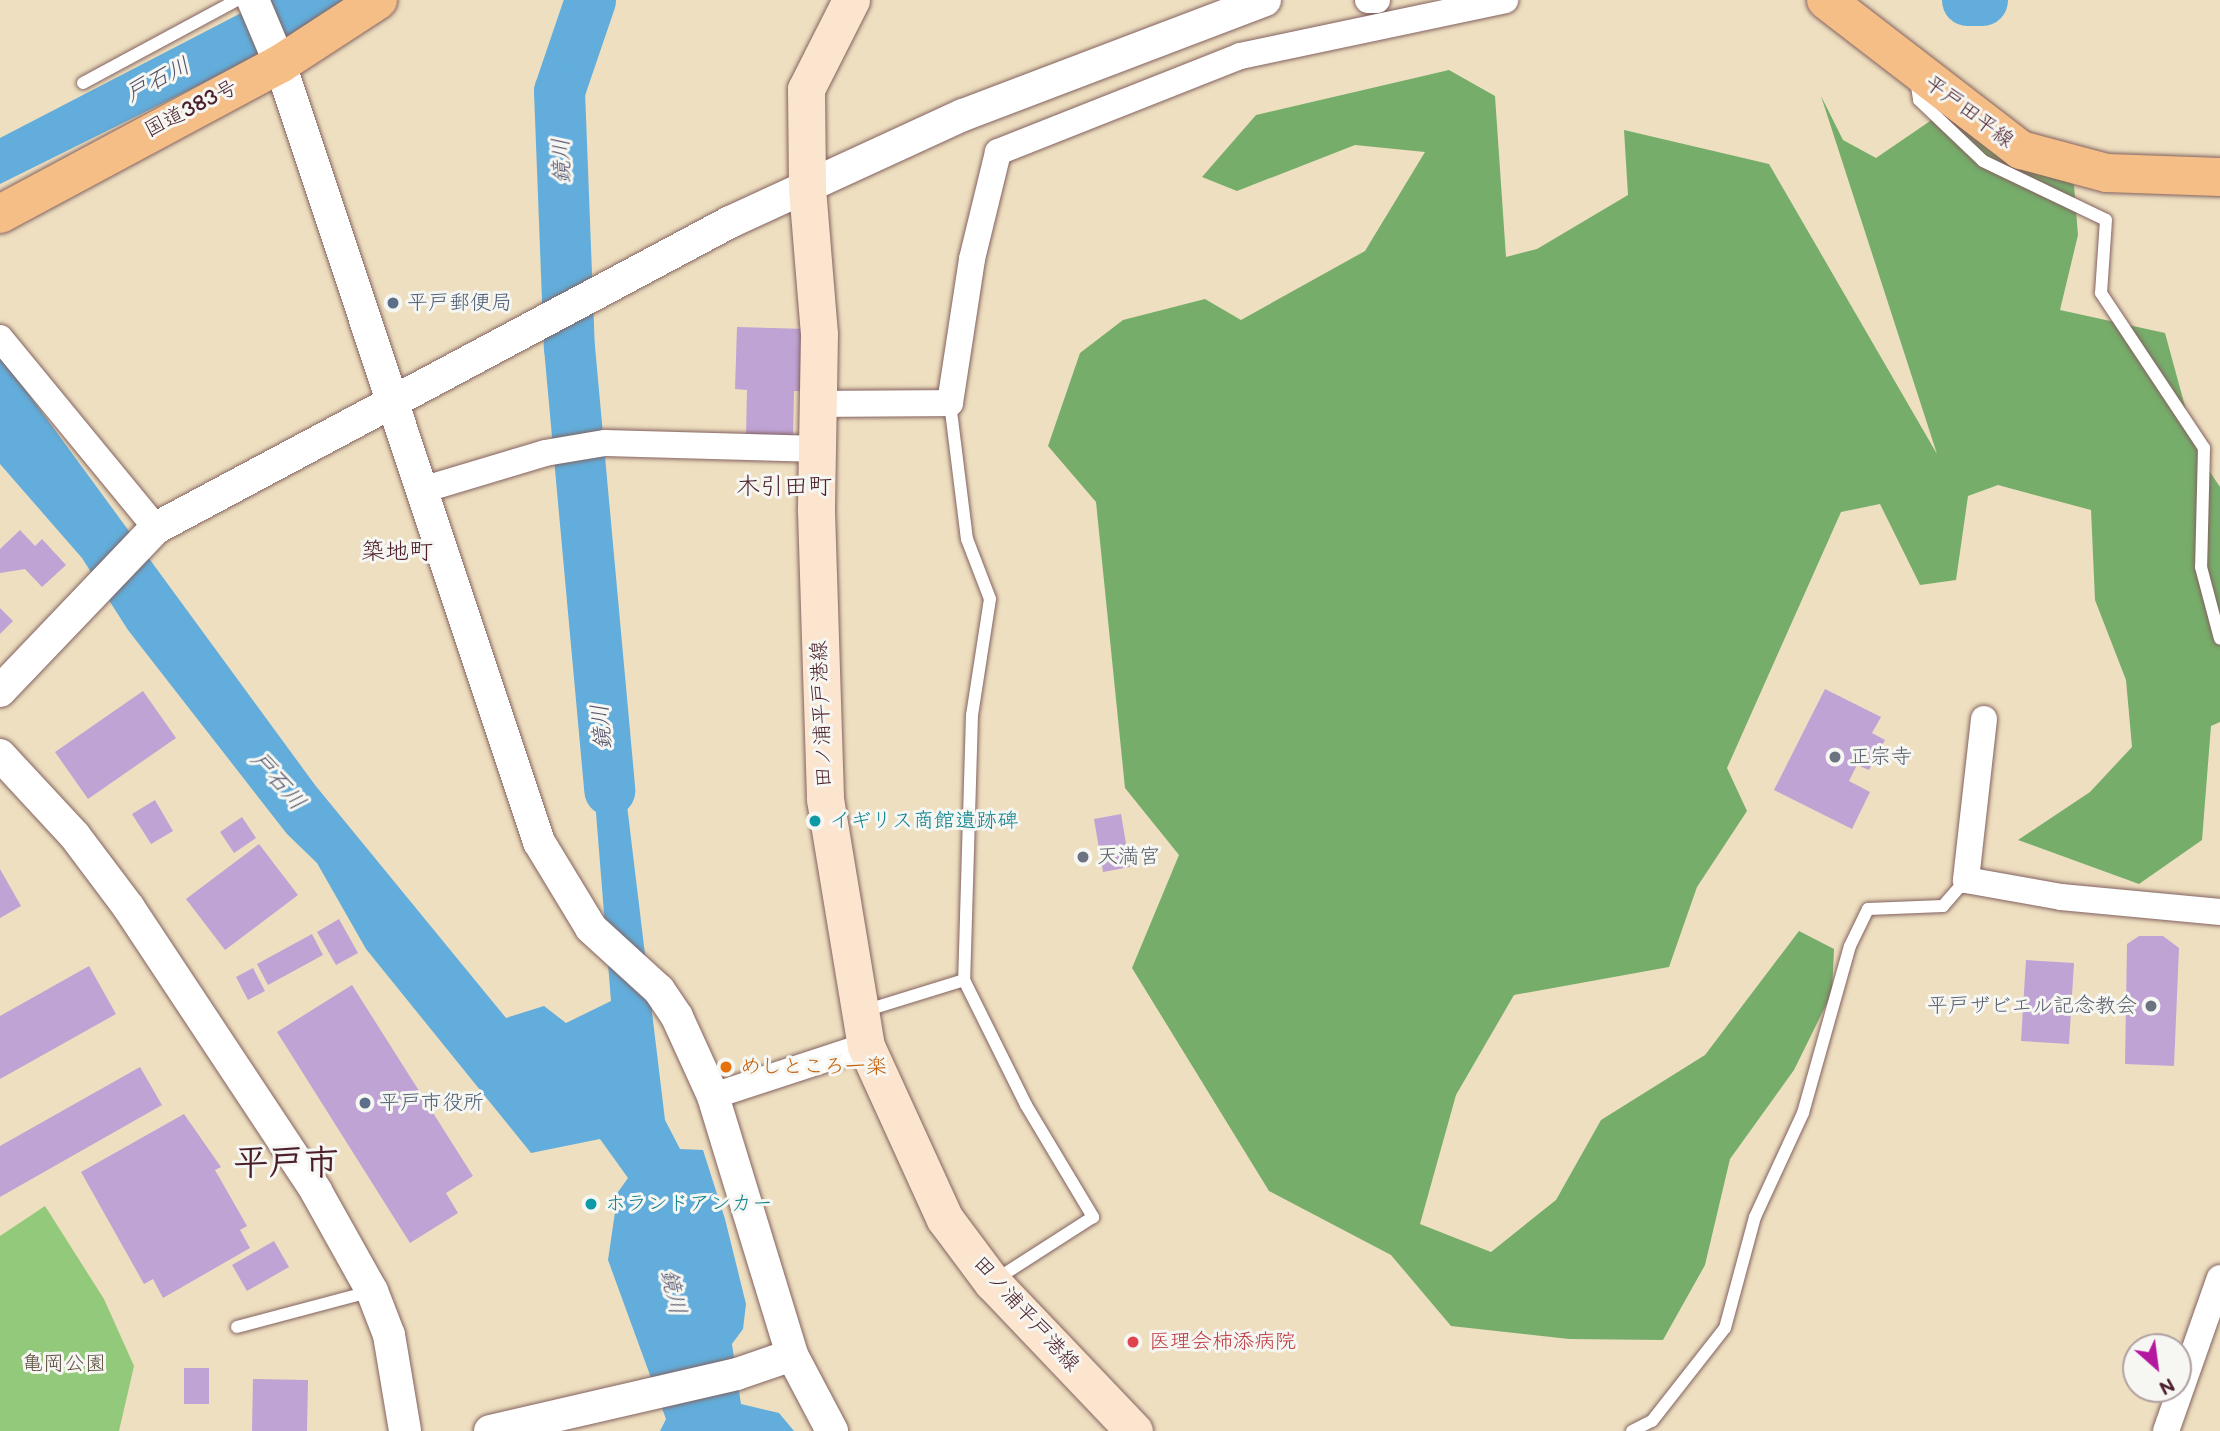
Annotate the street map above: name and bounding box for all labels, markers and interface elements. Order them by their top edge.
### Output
water label: 戸石川 [121,52,195,108]
street label: 平戸田平線 [1919,70,2019,154]
street label: 国道383号 [140,75,242,143]
water label: 鏡川 [547,138,577,184]
place label: 平戸郵便局 [407,290,512,316]
marker: 平戸郵便局 [385,295,401,311]
district label: 木引田町 [736,473,832,501]
district label: 築地町 [361,538,433,566]
street label: 田ノ浦平戸港線 [807,640,837,788]
water label: 鏡川 [586,703,618,751]
place label: 正宗寺 [1849,744,1912,770]
water label: 戸石川 [245,746,311,816]
marker: 正宗寺 [1827,749,1843,765]
place label: イギリス商館遺跡碑 [829,808,1018,834]
marker: イギリス商館遺跡碑 [807,813,823,829]
place label: 天満宮 [1097,844,1160,870]
marker: 天満宮 [1075,849,1091,865]
place label: 平戸ザビエル記念教会 [1927,993,2137,1019]
marker: 平戸ザビエル記念教会 [2143,998,2159,1014]
place label: めしところ一楽 [740,1054,887,1080]
marker: めしところ一楽 [718,1059,734,1075]
place label: 平戸市役所 [379,1090,484,1116]
marker: 平戸市役所 [357,1095,373,1111]
district label: 平戸市 [234,1143,338,1185]
place label: ホランドアンカー [605,1191,773,1217]
marker: ホランドアンカー [583,1196,599,1212]
street label: 田ノ浦平戸港線 [967,1251,1085,1377]
water label: 鏡川 [654,1266,692,1318]
place label: 医理会柿添病院 [1149,1329,1296,1355]
marker: 医理会柿添病院 [1123,1332,1143,1352]
north arrow [2122,1333,2192,1403]
park label: 亀岡公園 [22,1351,106,1377]
text: N [2154,1372,2178,1399]

